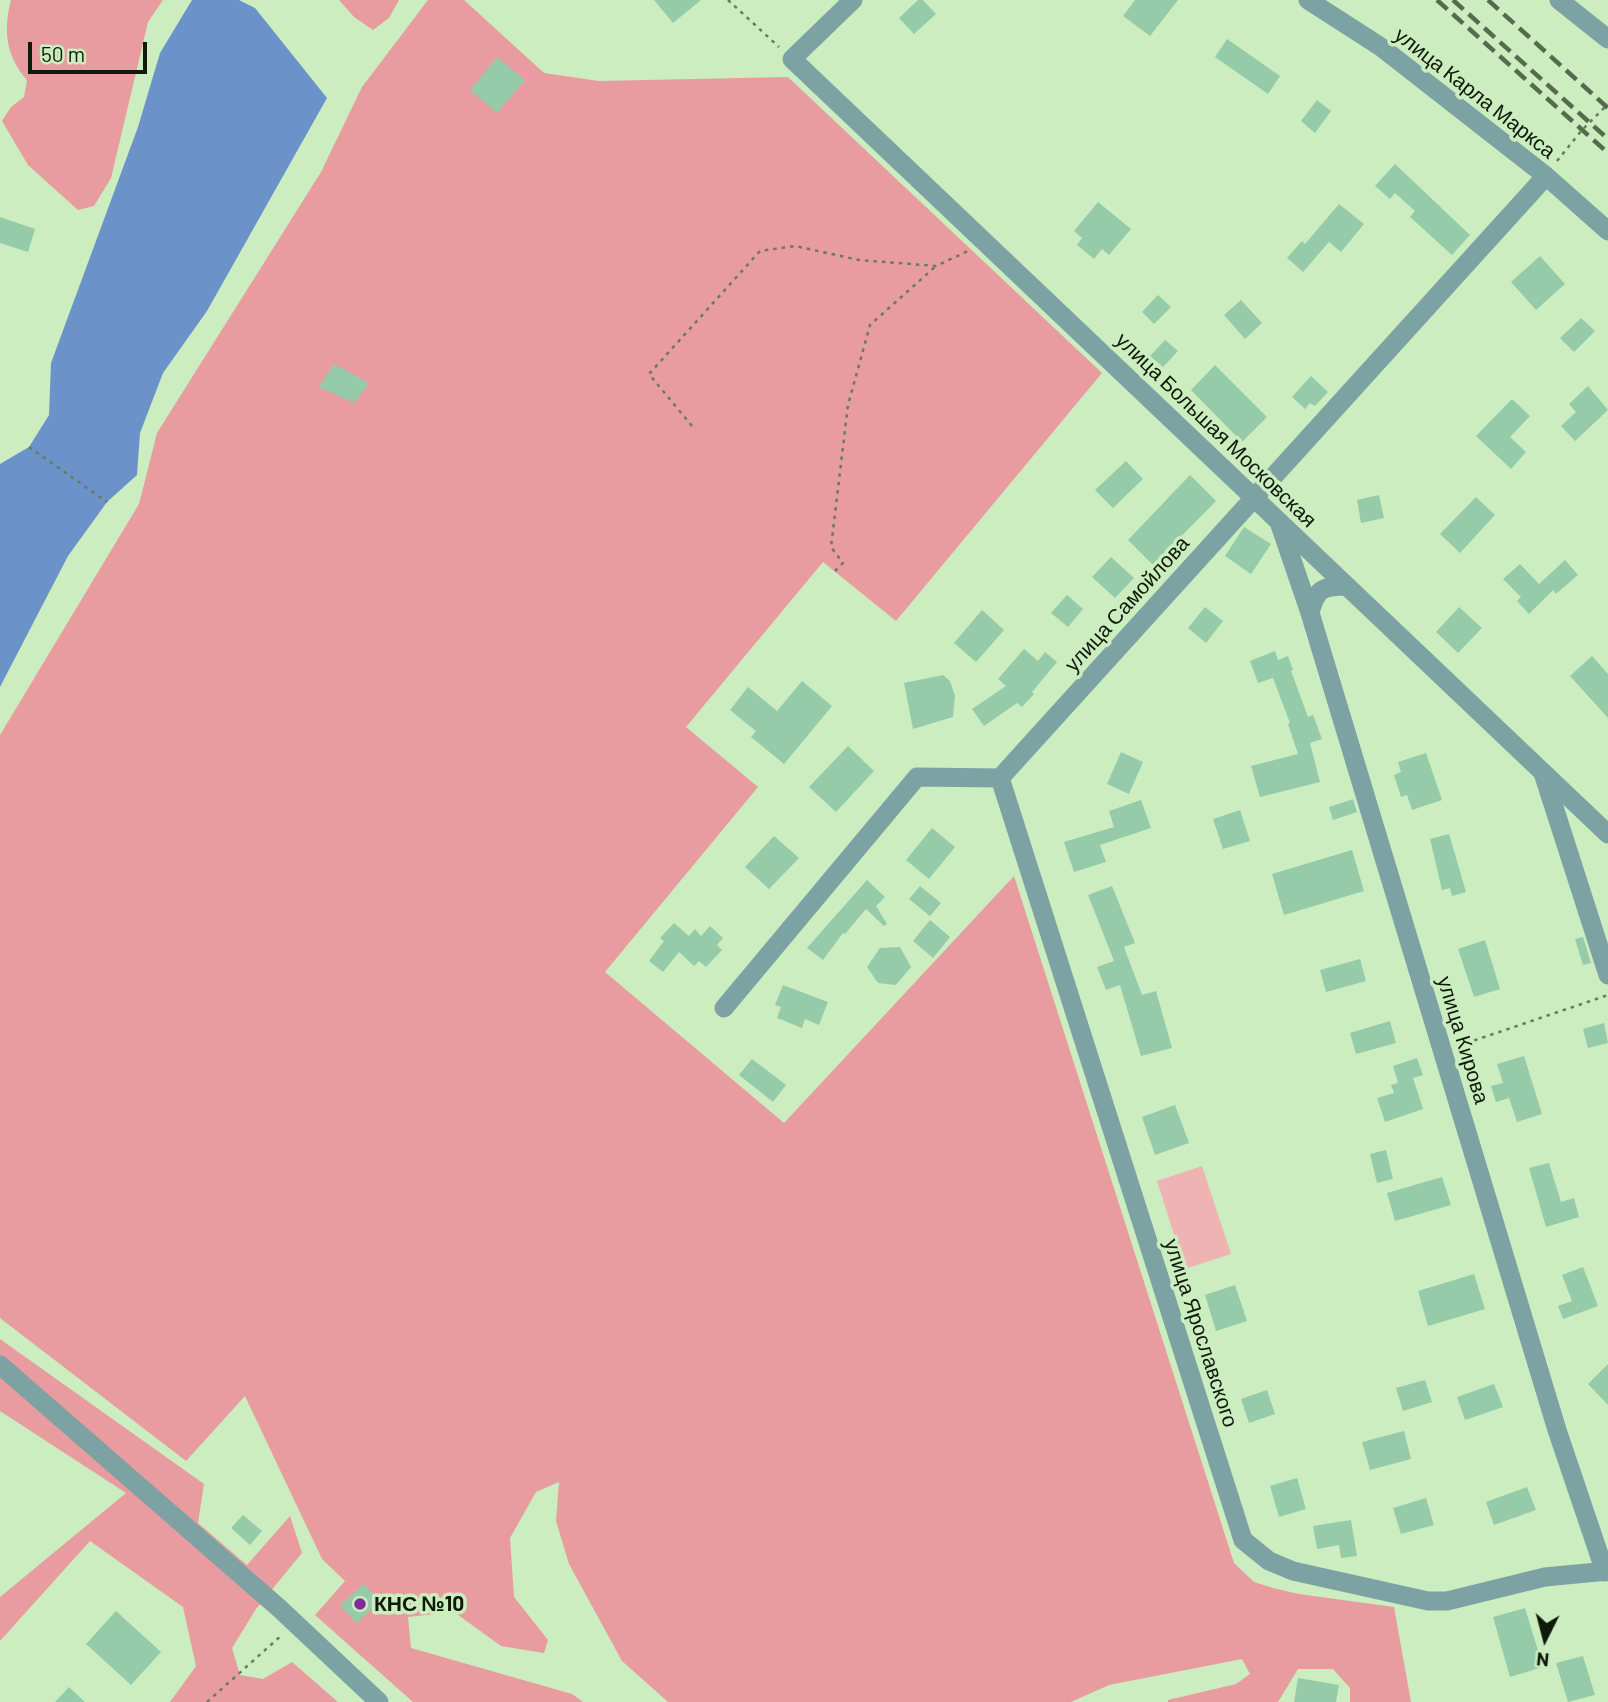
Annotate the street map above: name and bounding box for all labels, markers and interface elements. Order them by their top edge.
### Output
street label: улица Карла Маркса [1389,22,1561,164]
scale bar [32,28,150,72]
text: 50 m [41,41,85,66]
street label: улица Большая Московская [1110,327,1322,533]
street label: улица Самойлова [1060,531,1194,677]
street label: улица Кирова [1432,973,1494,1107]
street label: улица Ярославского [1159,1236,1243,1430]
place label: КНС №10 [374,1591,464,1617]
marker: КНС №10 [352,1596,368,1612]
north arrow [1510,1604,1580,1674]
text: N [1535,1648,1550,1672]

